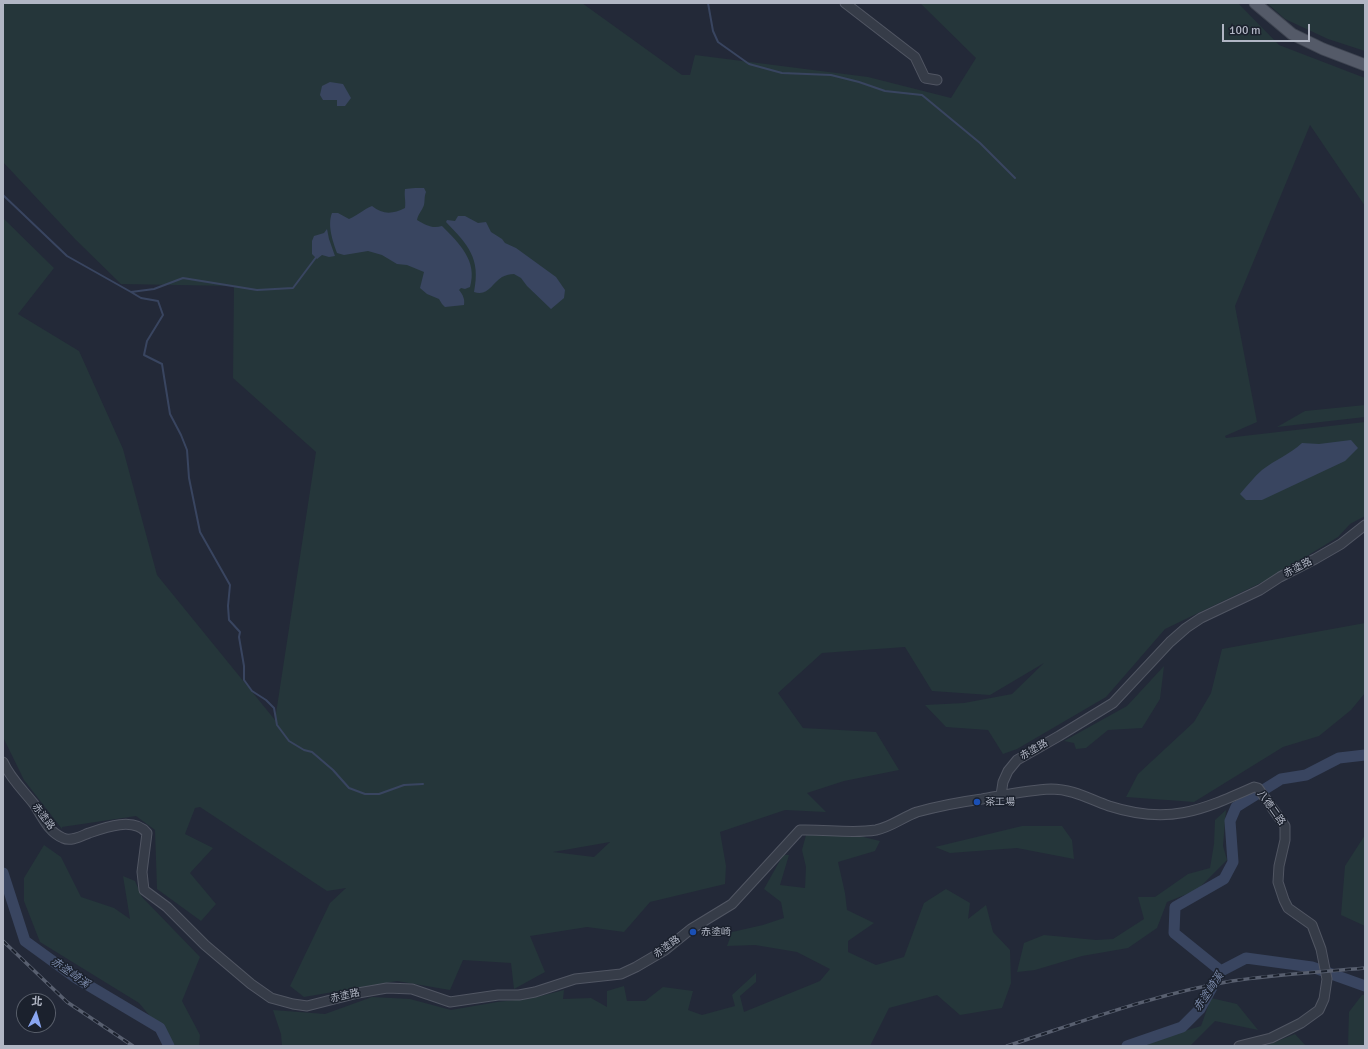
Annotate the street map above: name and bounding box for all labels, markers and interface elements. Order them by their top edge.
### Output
scale bar [1224,16,1312,42]
text: 100 m [1229,23,1261,38]
street label: 赤塗路 [1282,556,1314,580]
street label: 赤塗路 [1018,737,1050,763]
street label: 八德二路 [1254,788,1288,828]
place label: 茶工場 [985,796,1015,808]
marker: 茶工場 [972,797,982,807]
street label: 赤塗路 [29,801,57,833]
place label: 赤塗崎 [701,926,731,938]
marker: 赤塗崎 [688,927,698,937]
street label: 赤塗路 [651,933,683,961]
water label: 赤塗崎溪 [48,955,92,991]
water label: 赤塗崎溪 [1191,970,1227,1014]
street label: 赤塗路 [329,987,361,1005]
north arrow [16,993,56,1033]
text: 北 [31,995,43,1008]

